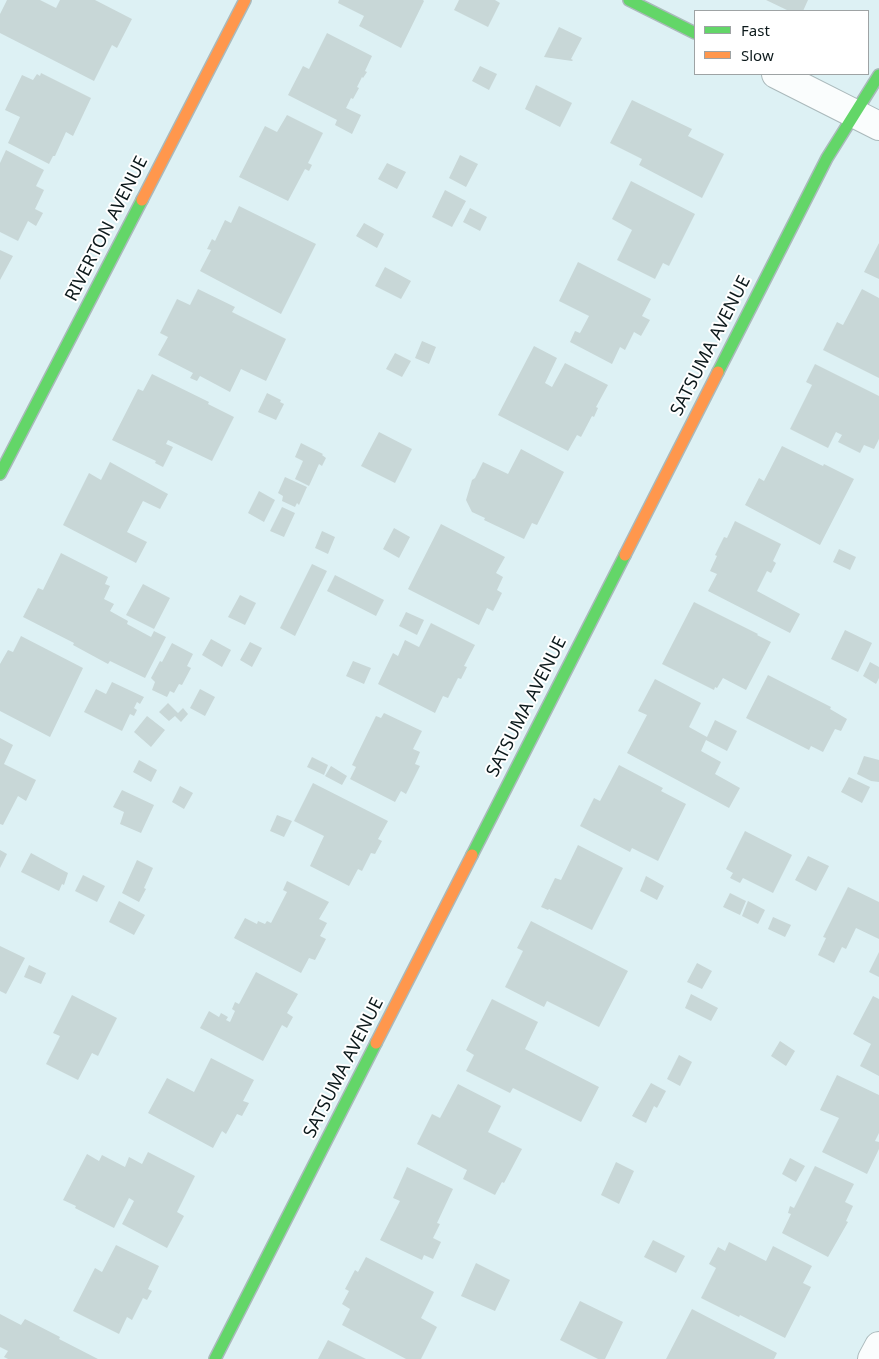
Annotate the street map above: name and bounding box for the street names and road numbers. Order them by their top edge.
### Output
street label: RIVERTON AVENUE [61,153,153,305]
street label: SATSUMA AVENUE [666,272,756,420]
street label: SATSUMA AVENUE [482,633,572,781]
street label: SATSUMA AVENUE [299,994,389,1142]

